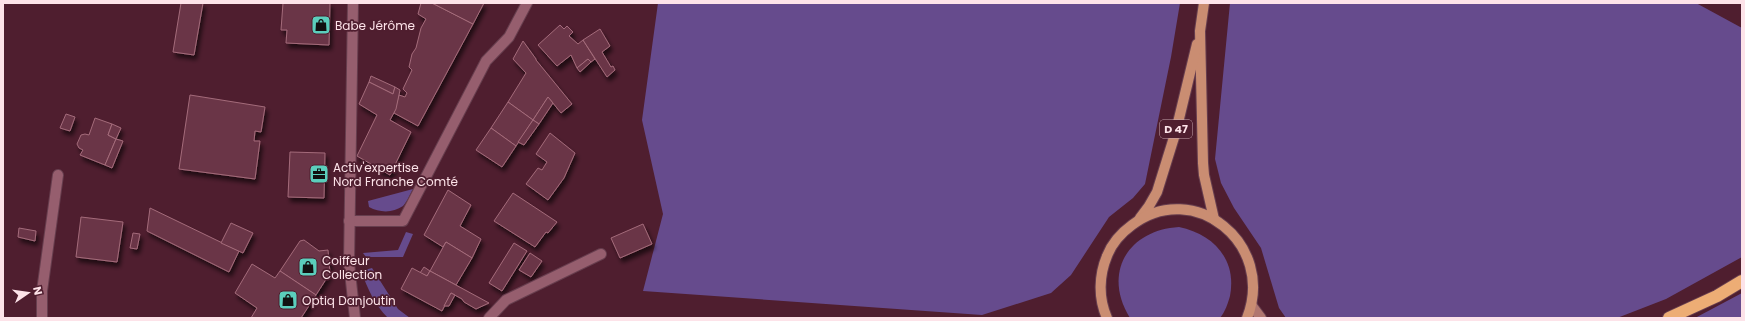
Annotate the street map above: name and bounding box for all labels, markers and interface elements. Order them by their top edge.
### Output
shop icon: Babe Jérôme [310,14,332,36]
place label: Babe Jérôme [335,17,415,34]
road number: D 47 [1160,120,1192,138]
place label: Activ'expertise Nord Franche Comté [333,159,458,190]
office icon: Activ'expertise Nord Franche Comté [308,163,330,185]
place label: Coiffeur Collection [322,252,382,283]
shop icon: Coiffeur Collection [297,256,319,278]
north arrow [8,273,48,313]
text: N [29,285,46,297]
shop icon: Optiq Danjoutin [277,289,299,311]
place label: Optiq Danjoutin [302,292,396,309]

